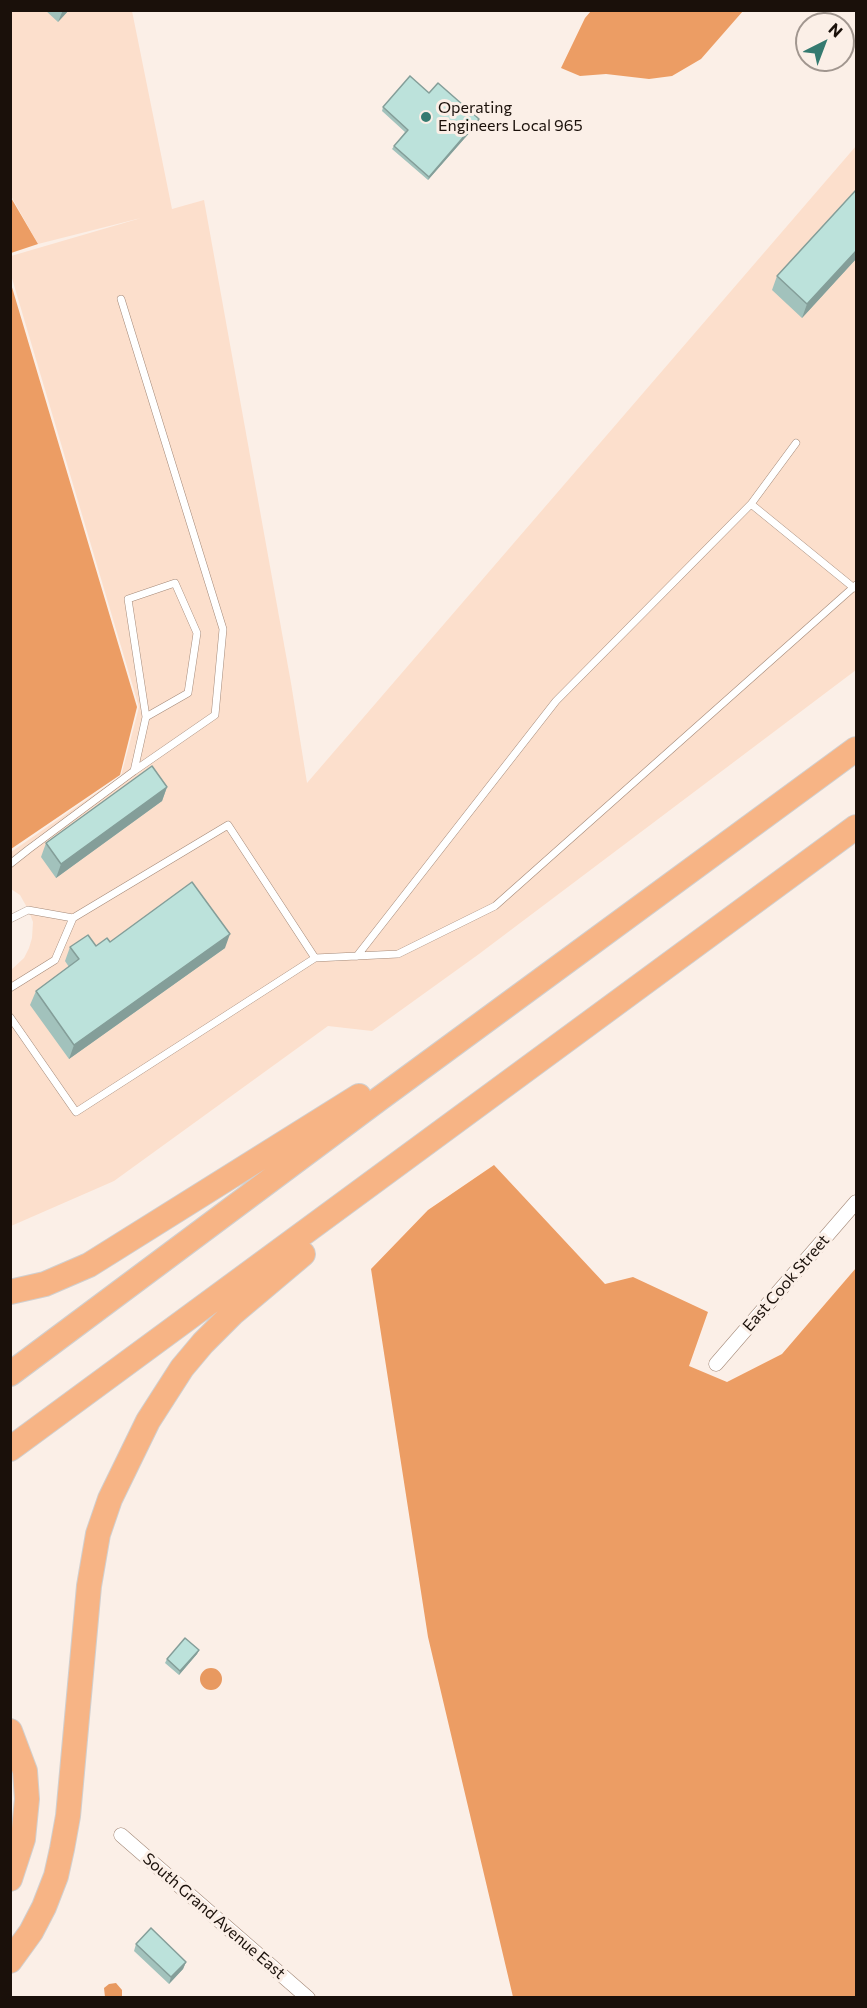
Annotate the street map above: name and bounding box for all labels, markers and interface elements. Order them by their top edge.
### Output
north arrow [795,12,855,72]
text: N [825,19,847,41]
place label: Operating Engineers Local 965 [438,98,583,136]
marker: Operating Engineers Local 965 [419,110,433,124]
street label: East Cook Street [739,1231,833,1335]
street label: South Grand Avenue East [139,1849,289,1983]

